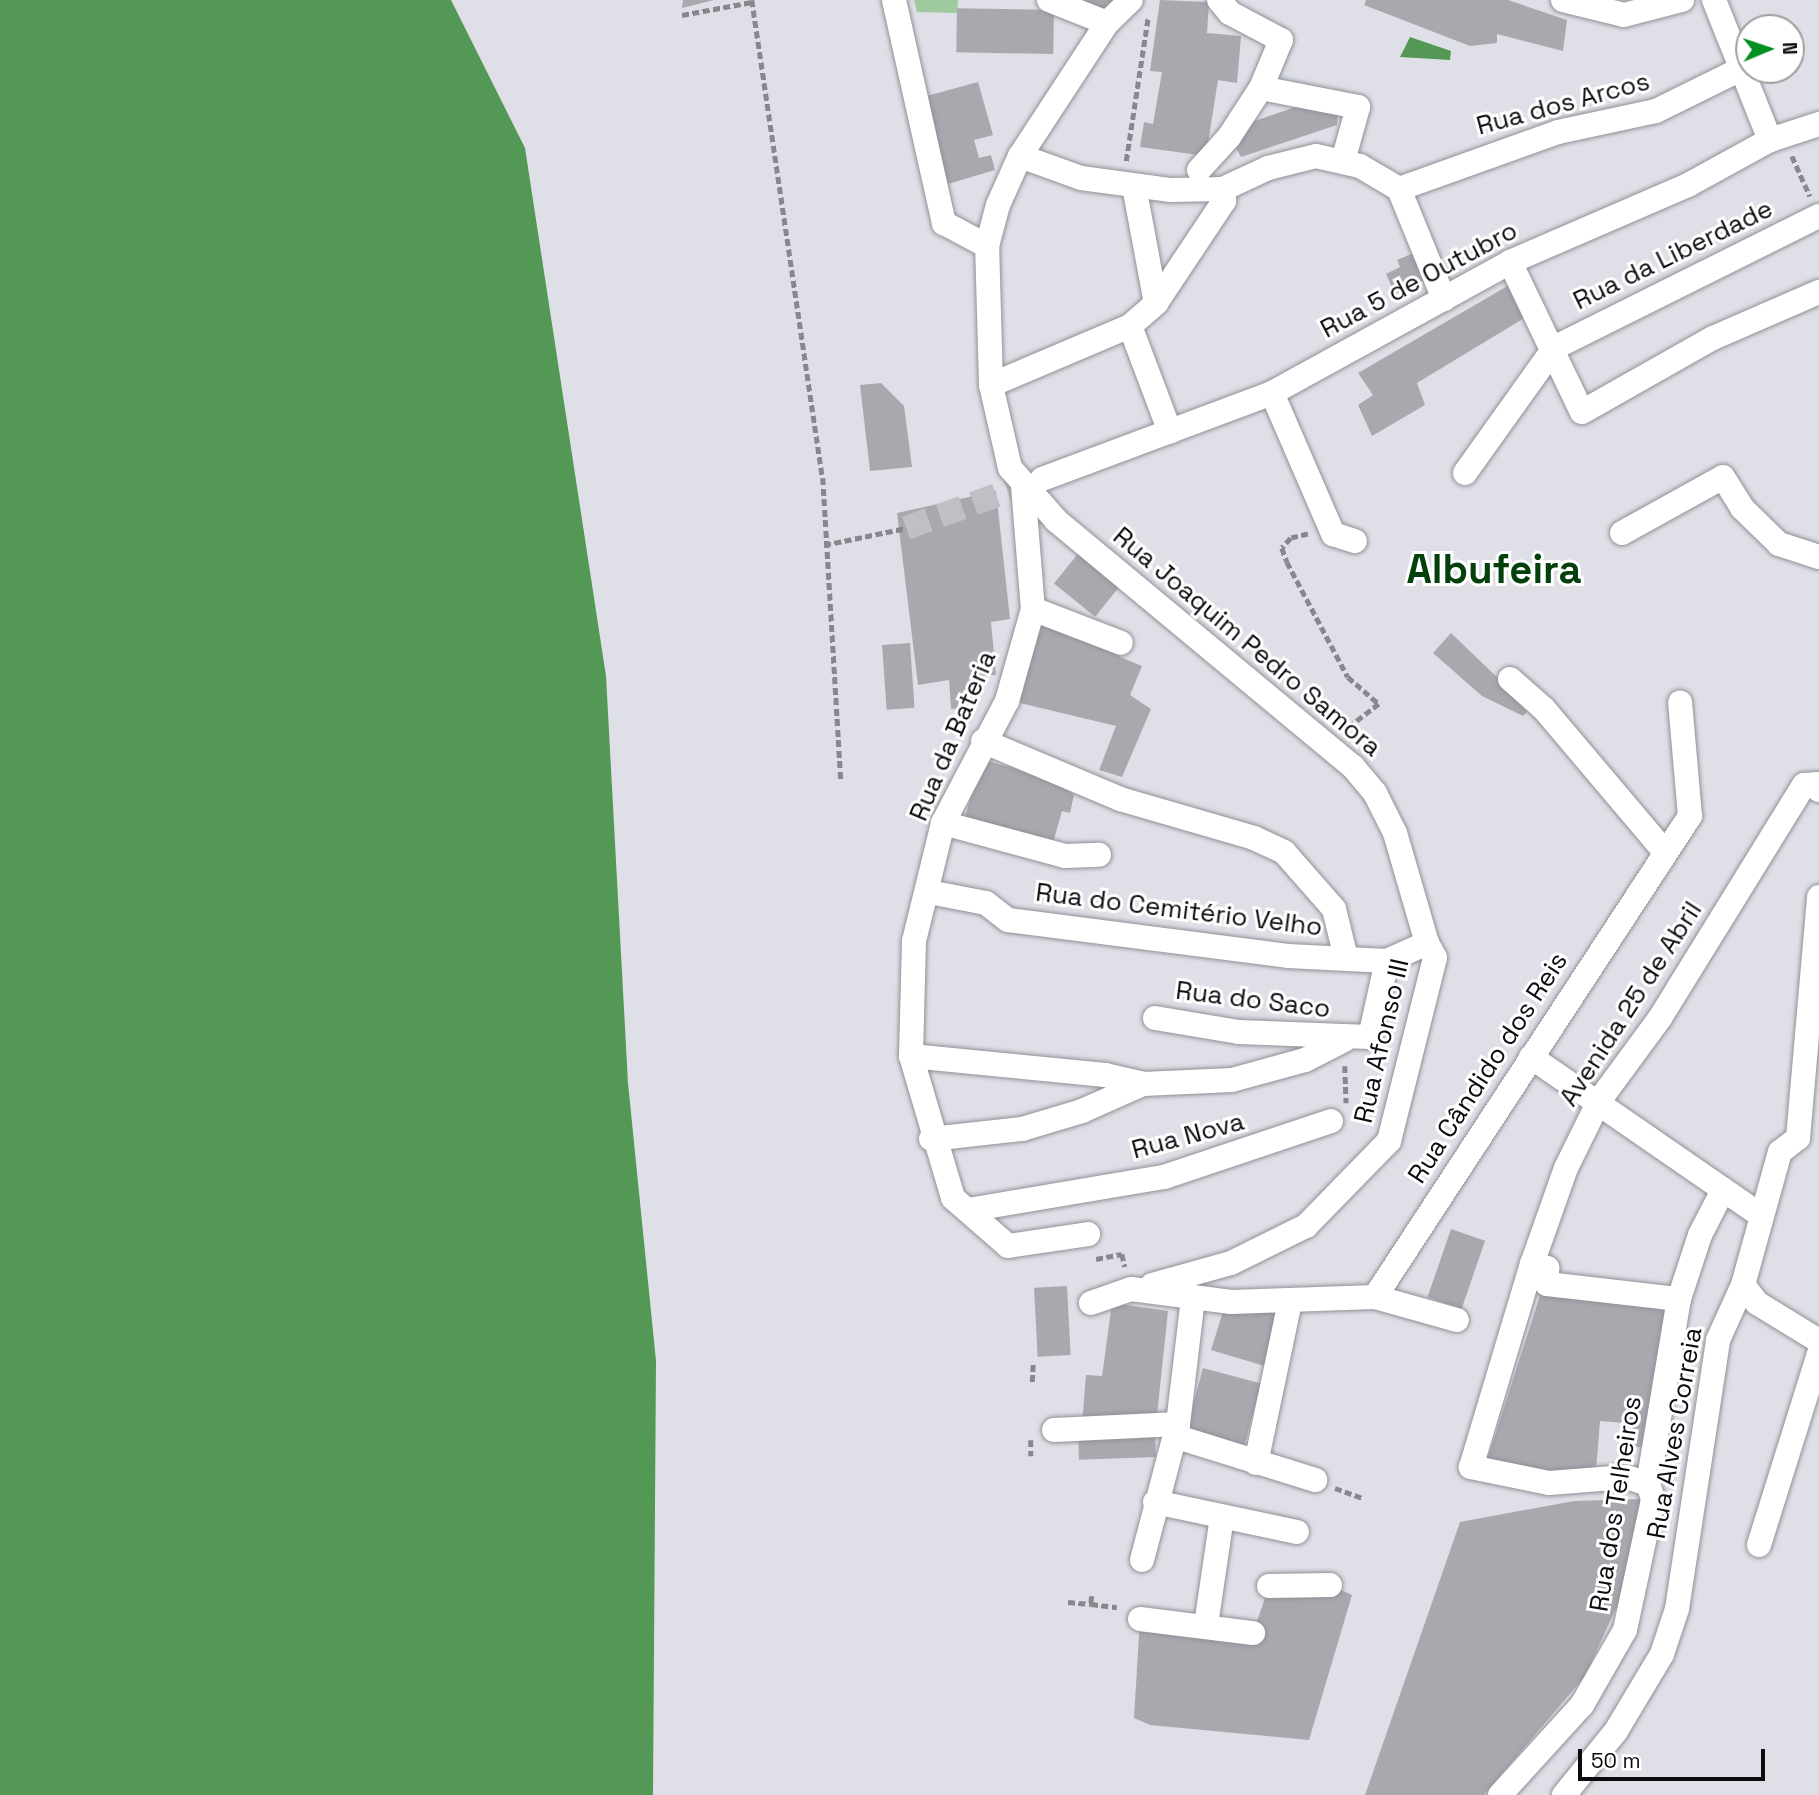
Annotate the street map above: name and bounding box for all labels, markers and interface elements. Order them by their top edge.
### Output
north arrow [1735,14,1805,84]
text: N [1777,42,1802,55]
street label: Rua dos Arcos [1473,66,1653,142]
street label: Rua da Liberdade [1568,193,1778,317]
street label: Rua 5 de Outubro [1315,215,1523,345]
street label: Rua Joaquim Pedro Samora [1107,521,1387,763]
district label: Albufeira [1406,546,1582,594]
street label: Rua da Bateria [903,646,1003,826]
street label: Rua do Cemitério Velho [1034,877,1324,943]
street label: Avenida 25 de Abril [1553,896,1709,1112]
street label: Rua Cândido dos Reis [1402,947,1574,1189]
street label: Rua Afonso III [1348,956,1416,1126]
street label: Rua do Saco [1174,975,1332,1025]
street label: Rua Nova [1128,1106,1248,1166]
street label: Rua Alves Correia [1641,1325,1709,1541]
street label: Rua dos Telheiros [1584,1394,1648,1614]
scale bar [1581,1736,1768,1780]
text: 50 m [1591,1747,1641,1774]

